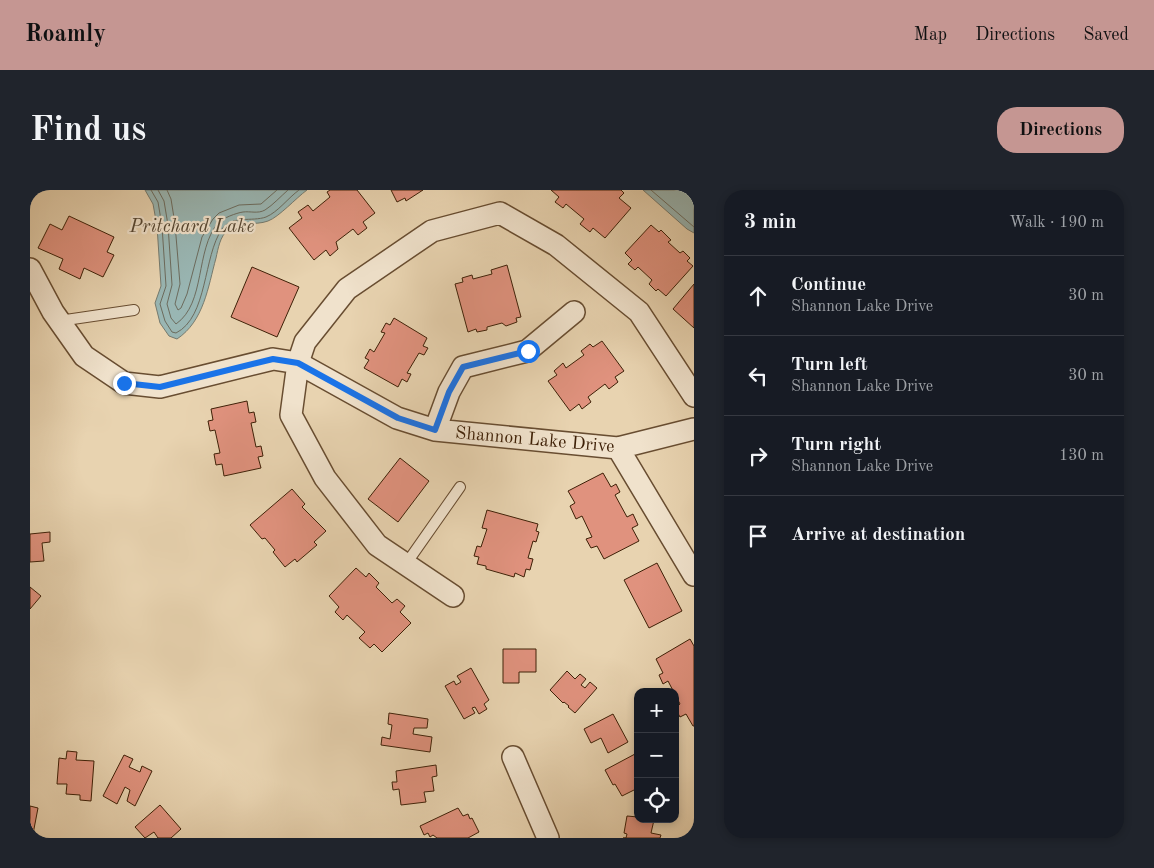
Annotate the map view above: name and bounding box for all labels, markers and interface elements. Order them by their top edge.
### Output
text: Roamly [25,23,106,47]
text: Map [914,26,947,44]
text: Directions [975,26,1055,44]
text: Saved [1083,26,1129,44]
button: Directions [997,107,1124,153]
text: Find us [30,113,146,148]
text: 3 min [744,212,797,233]
text: Walk · 190 m [1009,215,1104,231]
water label: Pritchard Lake [129,218,255,237]
text: Continue [791,276,866,295]
icon: ahead [744,282,772,310]
text: 30 m [1068,288,1104,304]
text: Shannon Lake Drive [791,299,933,315]
route start [517,340,540,363]
text: Turn left [791,356,868,375]
icon: left [744,362,772,390]
text: 30 m [1068,368,1104,384]
route end [113,372,136,395]
text: Shannon Lake Drive [791,379,933,395]
street label: Shannon Lake Drive [455,424,615,456]
text: Turn right [791,436,881,455]
icon: right [744,442,772,470]
text: 130 m [1059,448,1104,464]
text: Shannon Lake Drive [791,459,933,475]
icon: arrive [744,522,772,550]
text: Arrive at destination [791,526,965,545]
map controls [634,688,679,823]
button: + [634,688,679,733]
button: − [634,733,679,778]
button: locate [634,778,679,823]

